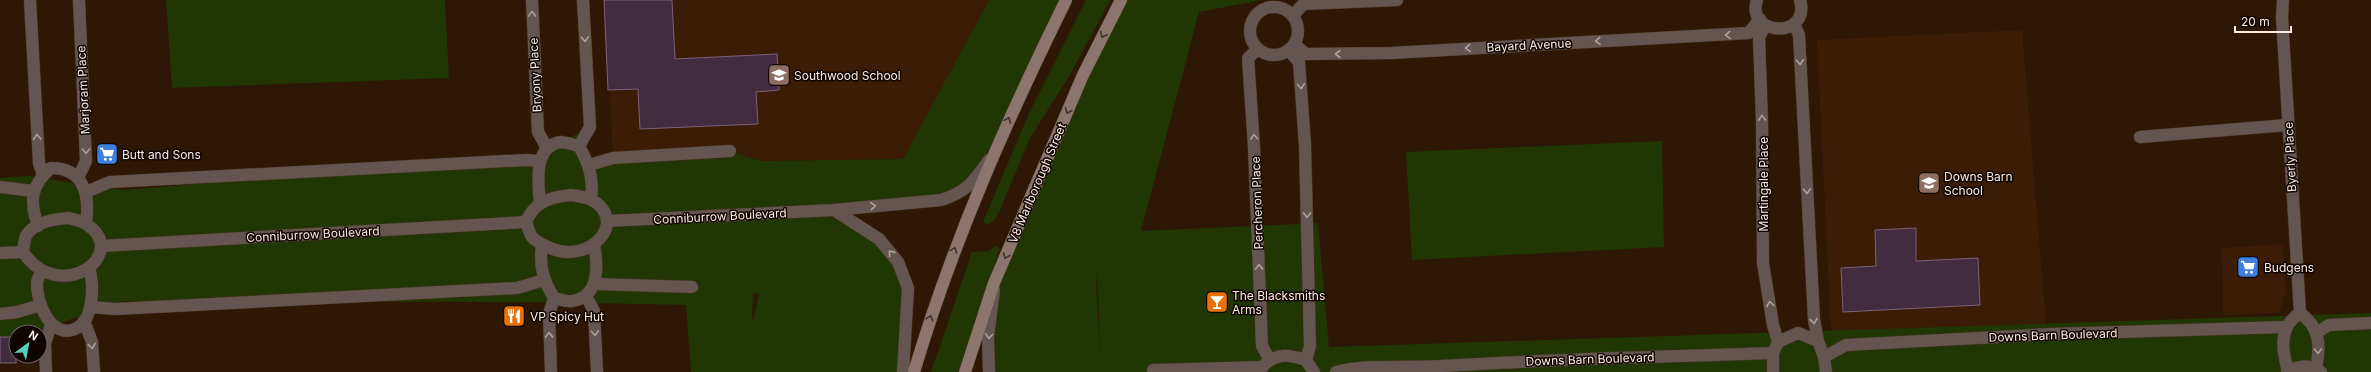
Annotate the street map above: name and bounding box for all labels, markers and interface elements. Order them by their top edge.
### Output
scale bar [2235,8,2291,34]
one-way arrow [528,11,537,17]
text: 20 m [2241,14,2270,29]
one-way arrow [1100,30,1108,38]
one-way arrow [1725,30,1731,39]
street label: Bayard Avenue [1486,35,1572,55]
one-way arrow [581,36,590,42]
street label: Bryony Place [526,37,544,113]
one-way arrow [1595,37,1601,45]
one-way arrow [1465,44,1471,52]
street label: Marjoram Place [73,45,93,135]
one-way arrow [1335,50,1341,58]
one-way arrow [1796,59,1805,65]
school or university icon: Southwood School [766,62,792,88]
place label: Southwood School [794,68,901,83]
one-way arrow [1296,83,1305,89]
one-way arrow [1065,106,1073,114]
one-way arrow [1758,115,1766,121]
one-way arrow [1003,116,1011,124]
street label: V8 Marlborough Street [1005,121,1069,245]
street label: Byerly Place [2281,121,2299,193]
one-way arrow [33,134,42,140]
one-way arrow [1249,134,1258,140]
street label: Martingale Place [1756,137,1771,231]
supermarket icon: Butt and Sons [94,141,120,167]
place label: Butt and Sons [122,147,201,162]
one-way arrow [82,148,90,154]
street label: Percheron Place [1248,156,1266,250]
place label: Downs Barn School [1944,169,2013,198]
school or university icon: Downs Barn School [1916,170,1942,196]
one-way arrow [1803,188,1811,194]
one-way arrow [870,202,876,211]
street label: Conniburrow Boulevard [653,205,787,227]
one-way arrow [1303,212,1311,218]
street label: Conniburrow Boulevard [246,223,380,245]
one-way arrow [949,246,957,253]
one-way arrow [889,251,896,258]
one-way arrow [1002,252,1010,259]
supermarket icon: Budgens [2235,254,2261,280]
place label: Budgens [2264,260,2314,275]
one-way arrow [1255,264,1263,270]
place label: The Blacksmiths Arms [1232,288,1325,317]
bar icon: The Blacksmiths Arms [1204,289,1230,315]
one-way arrow [1766,301,1775,307]
restaurant icon: VP Spicy Hut [501,303,527,329]
place label: VP Spicy Hut [530,309,604,324]
one-way arrow [925,315,934,322]
one-way arrow [1810,318,1818,324]
north arrow [8,324,48,364]
street label: Downs Barn Boulevard [1988,325,2118,345]
text: N [26,327,41,344]
one-way arrow [591,330,599,336]
one-way arrow [545,332,554,338]
one-way arrow [985,333,994,339]
one-way arrow [87,343,96,349]
one-way arrow [2314,348,2322,354]
street label: Downs Barn Boulevard [1525,349,1655,369]

